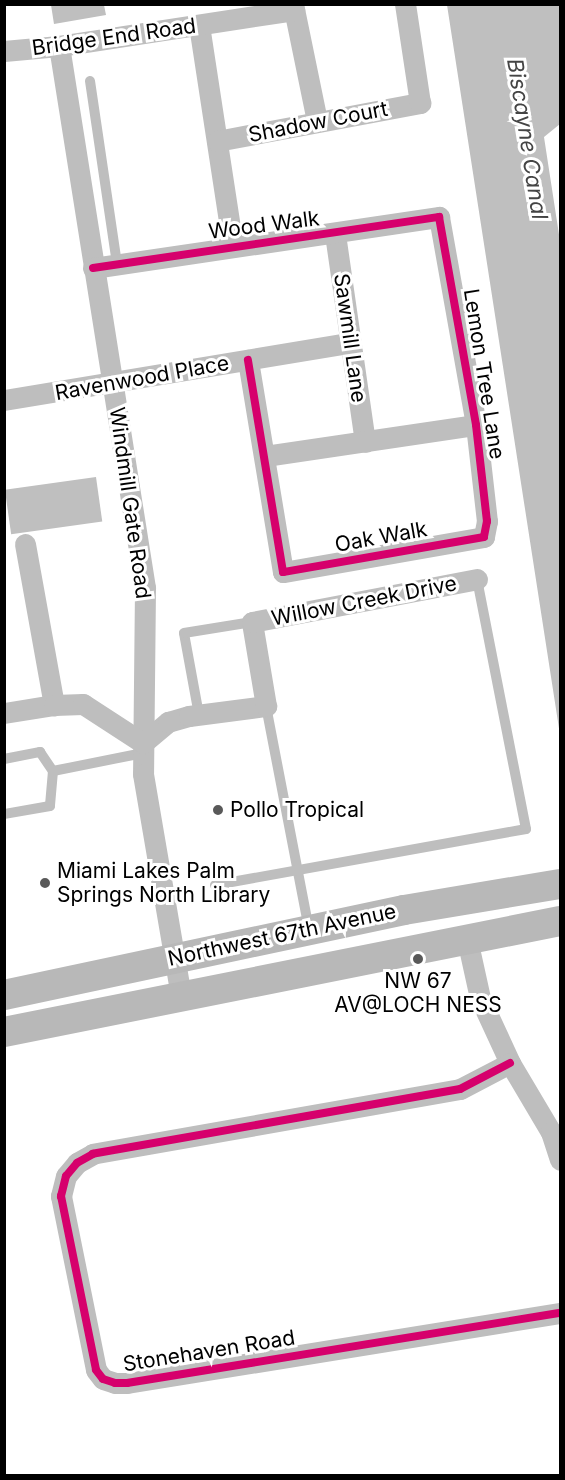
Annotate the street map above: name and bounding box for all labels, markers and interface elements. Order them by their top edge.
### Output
street label: Bridge End Road [30,13,198,61]
water label: Biscayne Canal [501,57,553,221]
street label: Shadow Court [246,96,390,148]
street label: Wood Walk [207,206,321,244]
street label: Sawmill Lane [328,272,372,404]
street label: Lemon Tree Lane [458,287,510,461]
street label: Ravenwood Place [53,350,231,406]
street label: Windmill Gate Road [104,405,156,601]
street label: Oak Walk [333,516,429,558]
street label: Willow Creek Drive [269,571,459,631]
place label: Pollo Tropical [230,797,364,823]
marker: Pollo Tropical [211,803,225,817]
place label: Miami Lakes Palm Springs North Library [57,858,270,908]
marker: Miami Lakes Palm Springs North Library [38,876,52,890]
street label: Northwest 67th Avenue [166,898,398,972]
marker: NW 67 AV@LOCH NESS [411,952,425,966]
place label: NW 67 AV@LOCH NESS [334,968,502,1018]
street label: Stonehaven Road [121,1325,297,1377]

